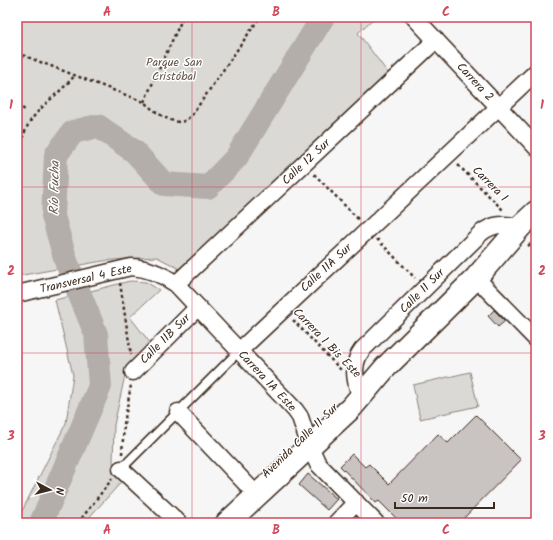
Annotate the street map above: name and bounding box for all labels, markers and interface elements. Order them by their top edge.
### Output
text: A [103,2,111,23]
text: B [272,2,280,23]
text: C [442,2,450,23]
park label: Parque San Cristóbal [146,53,202,86]
street label: Carrera 2 [452,58,498,106]
text: 1 [9,95,13,116]
text: 1 [540,95,544,116]
street label: Calle 12 Sur [277,134,335,190]
water label: Río Fucha [44,160,66,215]
street label: Carrera 1 [468,162,513,207]
street label: Calle 11A Sur [296,238,357,297]
street label: Transversal 4 Este [38,259,135,299]
text: 2 [7,261,15,282]
text: 2 [538,261,546,282]
street label: Calle 11 Sur [395,263,450,318]
street label: Carrera 1 Bis Este [288,303,366,383]
street label: Calle 11B Sur [135,309,195,369]
street label: Carrera 1A Este [233,346,301,417]
street label: Avenida Calle 11 Sur [257,398,344,483]
text: 3 [6,426,15,447]
text: 3 [537,426,546,447]
north arrow [30,470,70,510]
scale bar [395,484,494,510]
text: N [50,487,68,496]
text: 50 m [401,489,428,508]
text: A [103,520,111,540]
text: B [272,520,280,540]
text: C [442,520,450,540]

